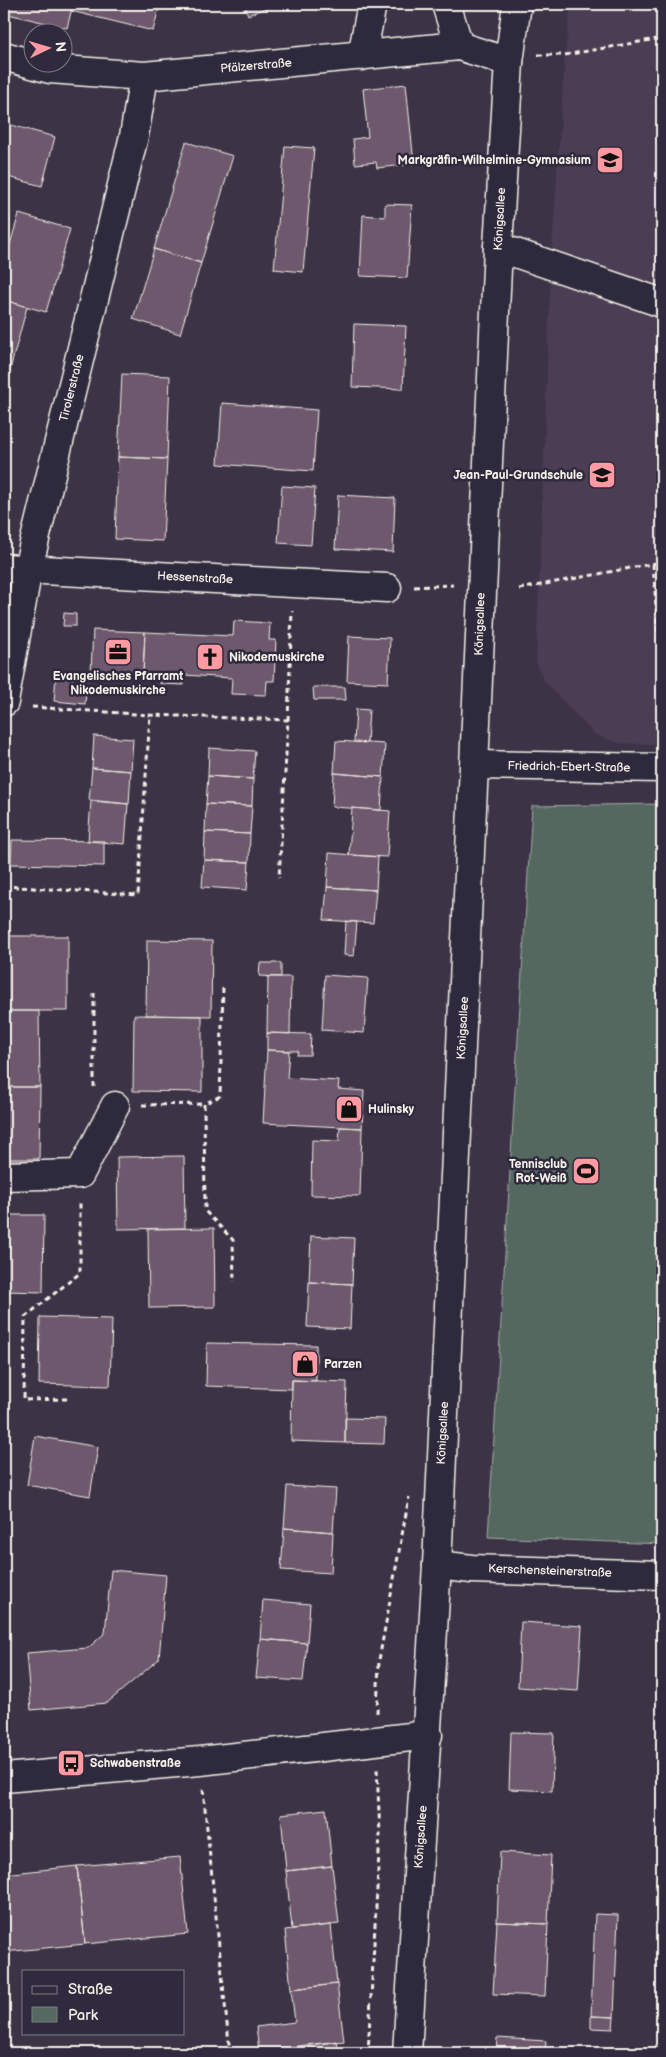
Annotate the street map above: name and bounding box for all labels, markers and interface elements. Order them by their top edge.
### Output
north arrow [22,22,72,72]
text: N [52,41,69,53]
street label: Pfälzerstraße [220,55,292,77]
school or university icon: Markgräfin-Wilhelmine-Gymnasium [595,145,625,175]
place label: Markgräfin-Wilhelmine-Gymnasium [398,153,591,168]
street label: Königsallee [491,187,509,251]
street label: Tirolerstraße [56,353,88,423]
school or university icon: Jean-Paul-Grundschule [587,460,617,490]
place label: Jean-Paul-Grundschule [453,468,583,483]
street label: Hessenstraße [157,569,233,587]
street label: Königsallee [471,592,489,656]
office icon: Evangelisches Pfarramt Nikodemuskirche [103,637,133,667]
church icon: Nikodemuskirche [195,642,225,672]
place label: Nikodemuskirche [229,650,324,665]
place label: Evangelisches Pfarramt Nikodemuskirche [53,669,183,698]
street label: Friedrich-Ebert-Straße [507,758,631,776]
street label: Königsallee [454,996,472,1060]
shop icon: Hulinsky [334,1094,364,1124]
place label: Hulinsky [368,1102,414,1117]
sports icon: Tennisclub Rot-Weiß [571,1156,601,1186]
place label: Tennisclub Rot-Weiß [509,1157,567,1186]
shop icon: Parzen [290,1349,320,1379]
place label: Parzen [324,1357,362,1372]
street label: Königsallee [434,1401,452,1465]
street label: Kerschensteinerstraße [488,1561,612,1581]
bus stop icon: Schwabenstraße [56,1748,86,1778]
place label: Schwabenstraße [90,1756,181,1771]
street label: Königsallee [411,1805,431,1869]
legend [22,1970,185,2034]
text: Straße [68,1980,113,1999]
text: Park [68,2006,99,2025]

